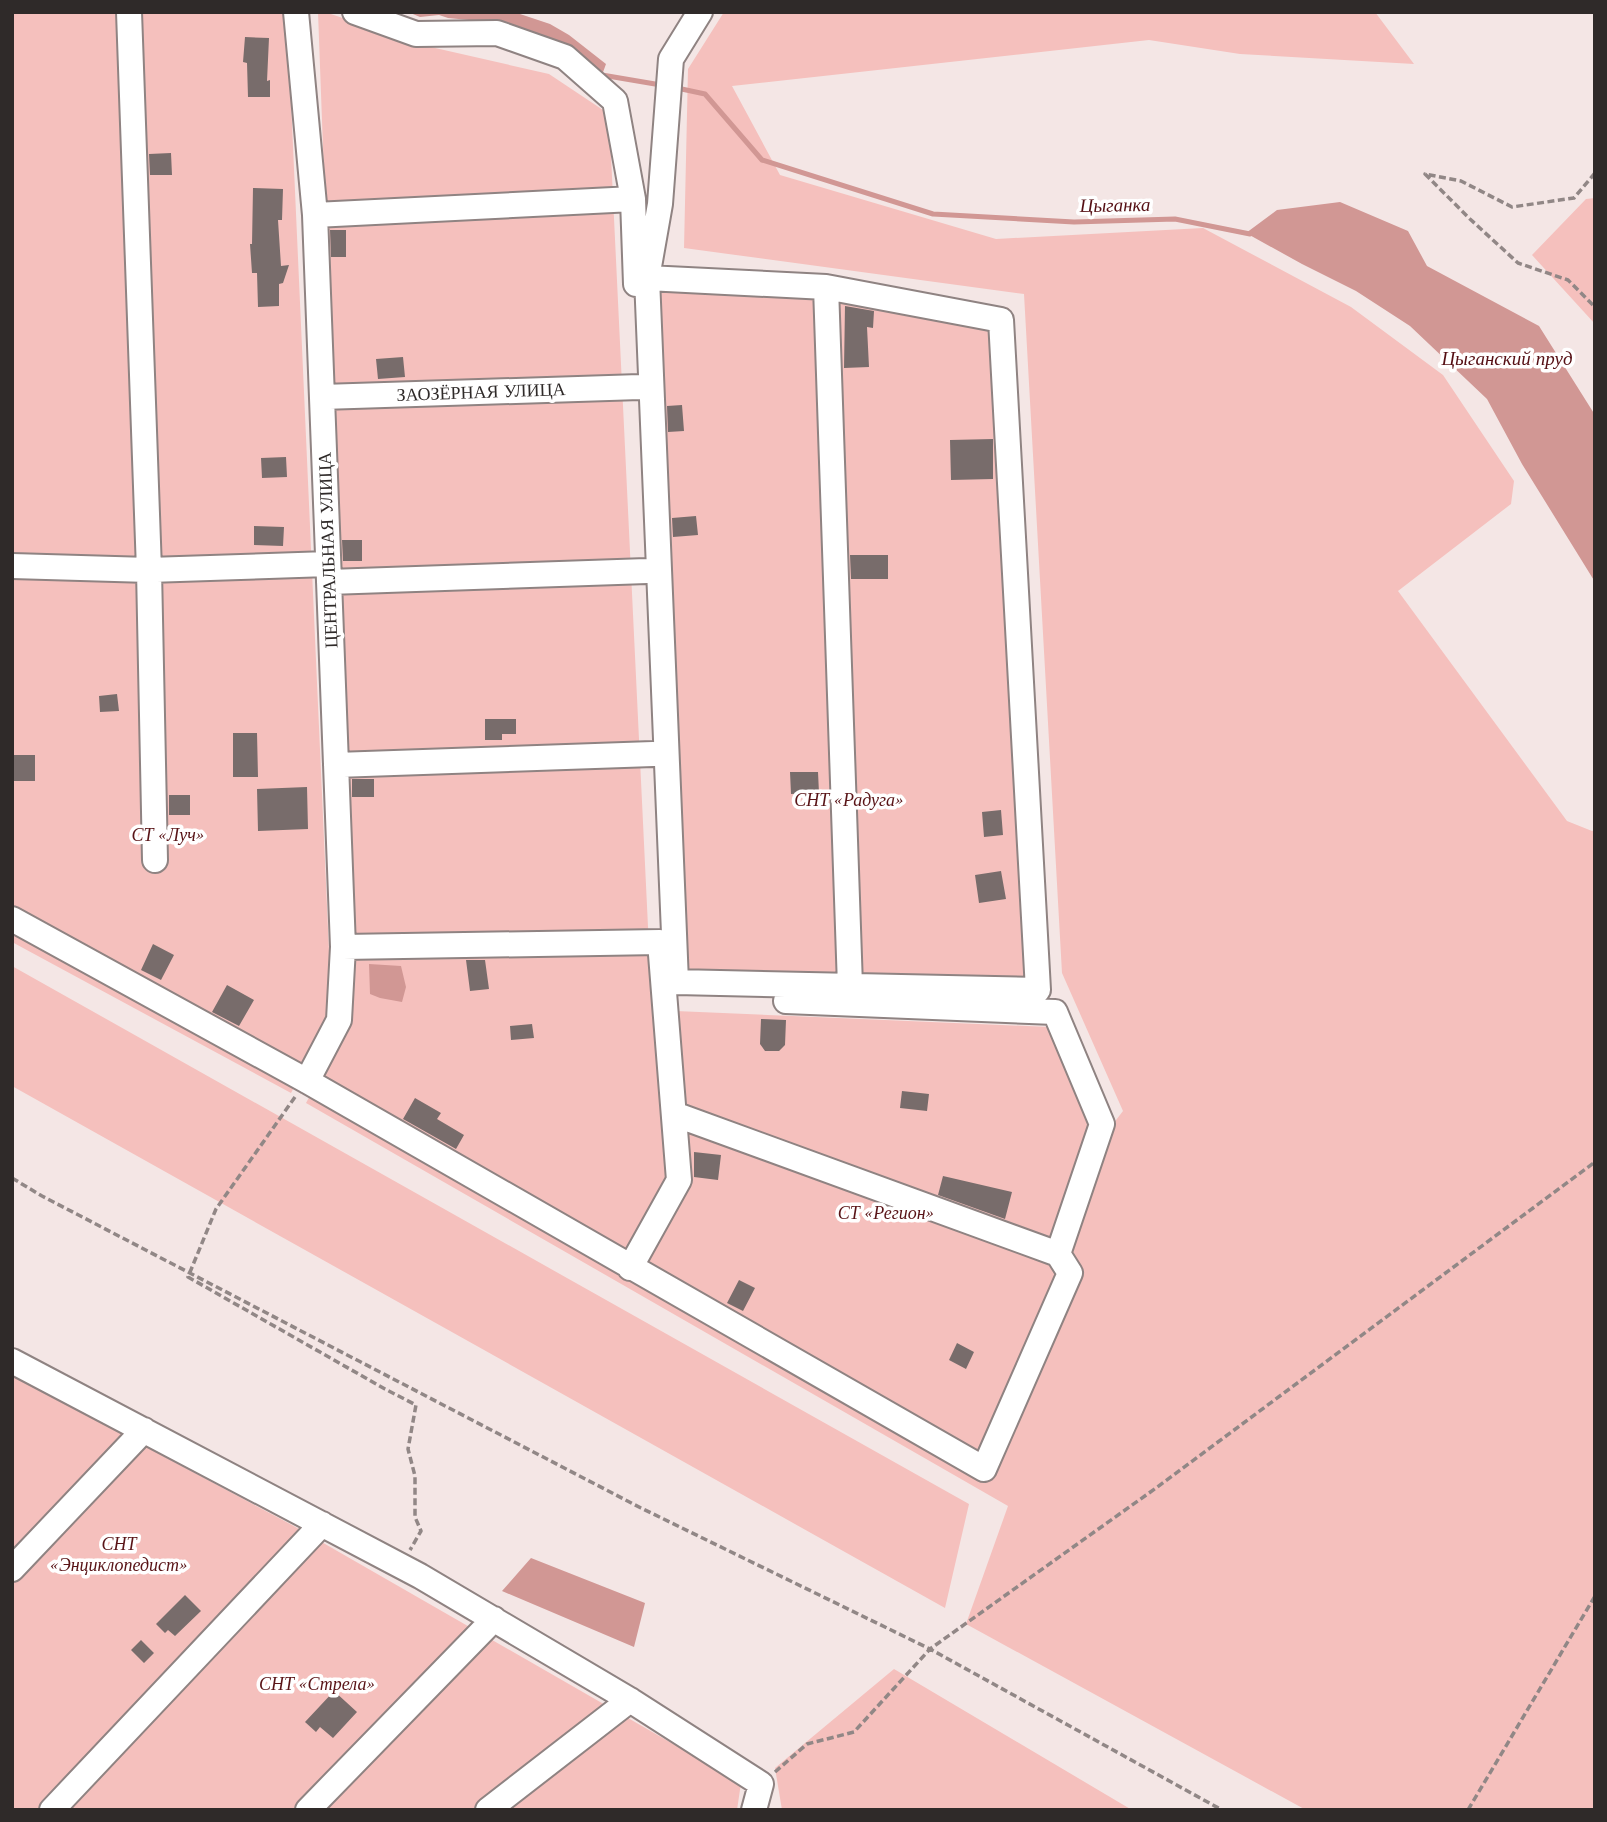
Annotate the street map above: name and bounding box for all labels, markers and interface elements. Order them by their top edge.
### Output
water label: Цыганка [1078,193,1151,217]
water label: Цыганский пруд [1440,347,1573,370]
street label: ЗАОЗЁРНАЯ УЛИЦА [396,378,566,406]
street label: ЦЕНТРАЛЬНАЯ УЛИЦА [314,452,342,648]
park label: СНТ «Радуга» [794,789,904,811]
park label: СТ «Луч» [132,824,204,846]
park label: СТ «Регион» [838,1202,934,1224]
park label: СНТ «Энциклопедист» [50,1533,188,1576]
park label: СНТ «Стрела» [259,1673,375,1695]

